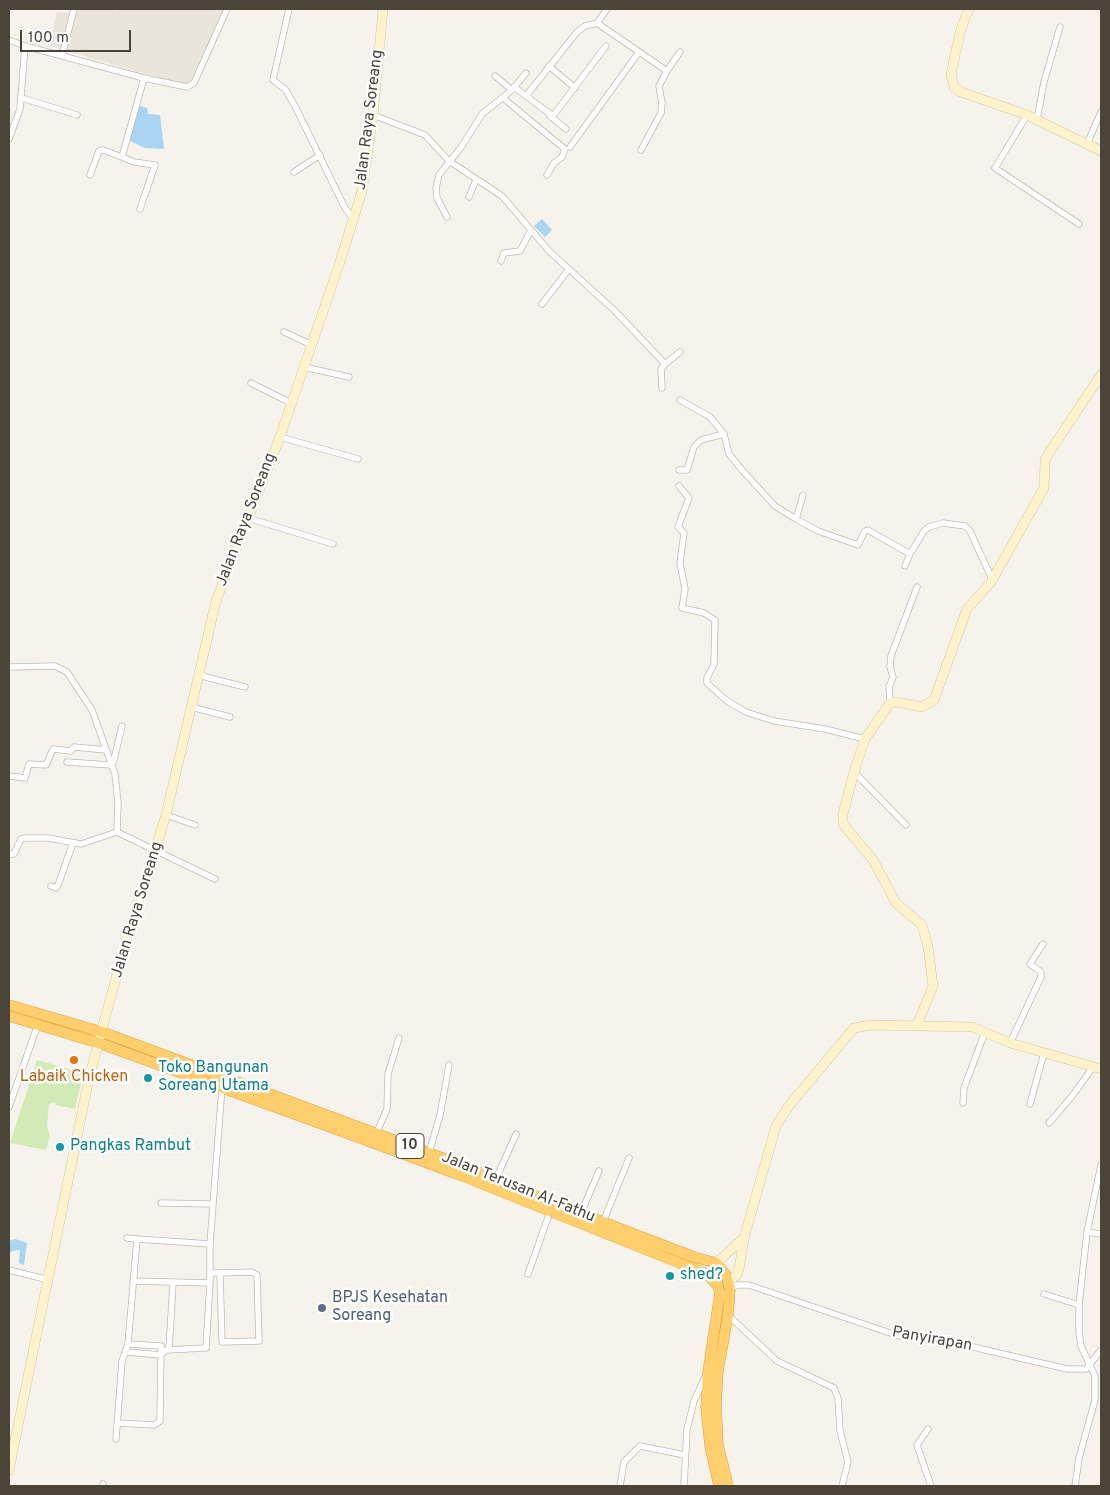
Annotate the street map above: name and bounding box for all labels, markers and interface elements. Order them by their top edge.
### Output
scale bar [22,20,134,52]
text: 100 m [28,29,69,48]
street label: Jalan Raya Soreang [352,49,388,191]
street label: Jalan Raya Soreang [213,451,281,589]
street label: Jalan Raya Soreang [108,840,168,980]
marker: Labaik Chicken [68,1054,80,1066]
place label: Toko Bangunan Soreang Utama [158,1059,269,1097]
place label: Labaik Chicken [20,1068,128,1088]
marker: Toko Bangunan Soreang Utama [142,1072,154,1084]
road number: 10 [396,1134,424,1158]
place label: Pangkas Rambut [70,1137,191,1157]
marker: Pangkas Rambut [54,1141,66,1153]
street label: Jalan Terusan Al-Fathu [438,1148,598,1228]
place label: shed? [680,1266,723,1286]
marker: shed? [664,1270,676,1282]
place label: BPJS Kesehatan Soreang [332,1289,448,1327]
marker: BPJS Kesehatan Soreang [316,1302,328,1314]
street label: Panyirapan [890,1323,974,1357]

